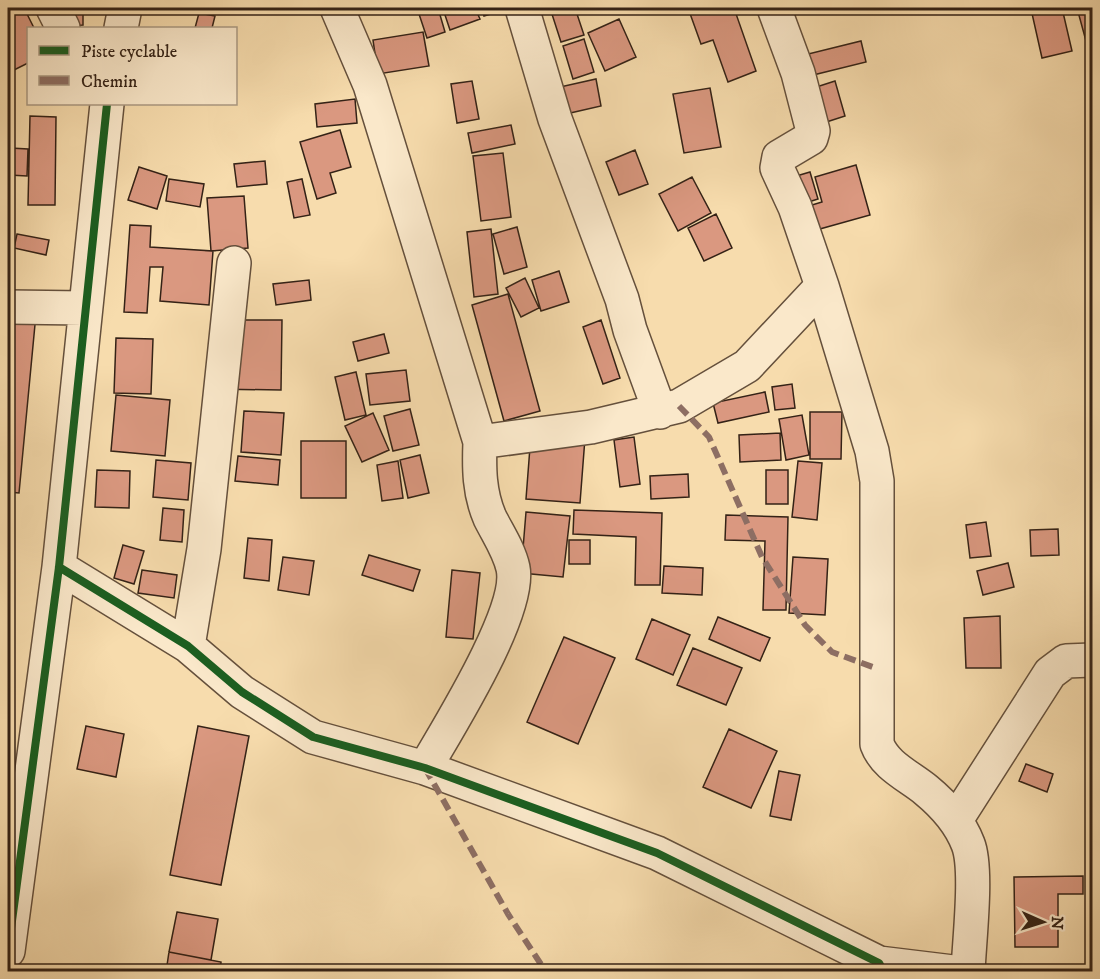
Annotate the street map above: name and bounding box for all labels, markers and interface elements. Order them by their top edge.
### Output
legend [27,27,237,105]
text: Piste cyclable [81,41,177,63]
text: Chemin [81,71,138,93]
north arrow [1013,892,1073,952]
text: N [1047,916,1067,930]

